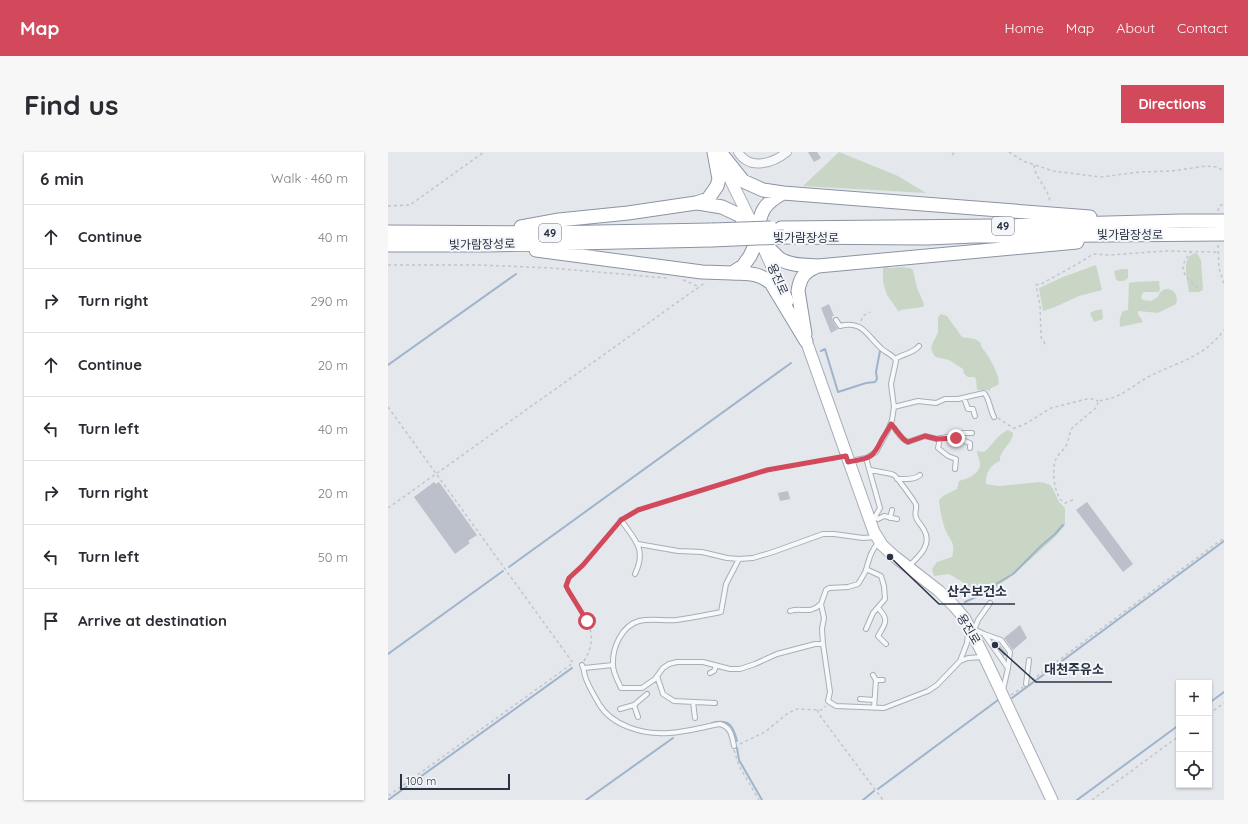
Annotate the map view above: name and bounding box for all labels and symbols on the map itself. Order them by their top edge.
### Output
road number: 49 [992,217,1014,235]
road number: 49 [539,224,561,242]
street label: 빛가람장성로 [1097,227,1163,242]
street label: 빛가람장성로 [773,230,839,245]
street label: 빛가람장성로 [449,236,515,252]
street label: 용진로 [764,261,792,297]
route end [947,429,965,447]
callout: 산수보건소 [939,579,1015,604]
text: 산수보건소 [947,583,1007,599]
street label: 용진로 [954,611,984,647]
route start [578,612,596,630]
callout: 대천주유소 [1036,657,1112,682]
text: 대천주유소 [1044,661,1104,677]
scale bar [400,772,510,791]

